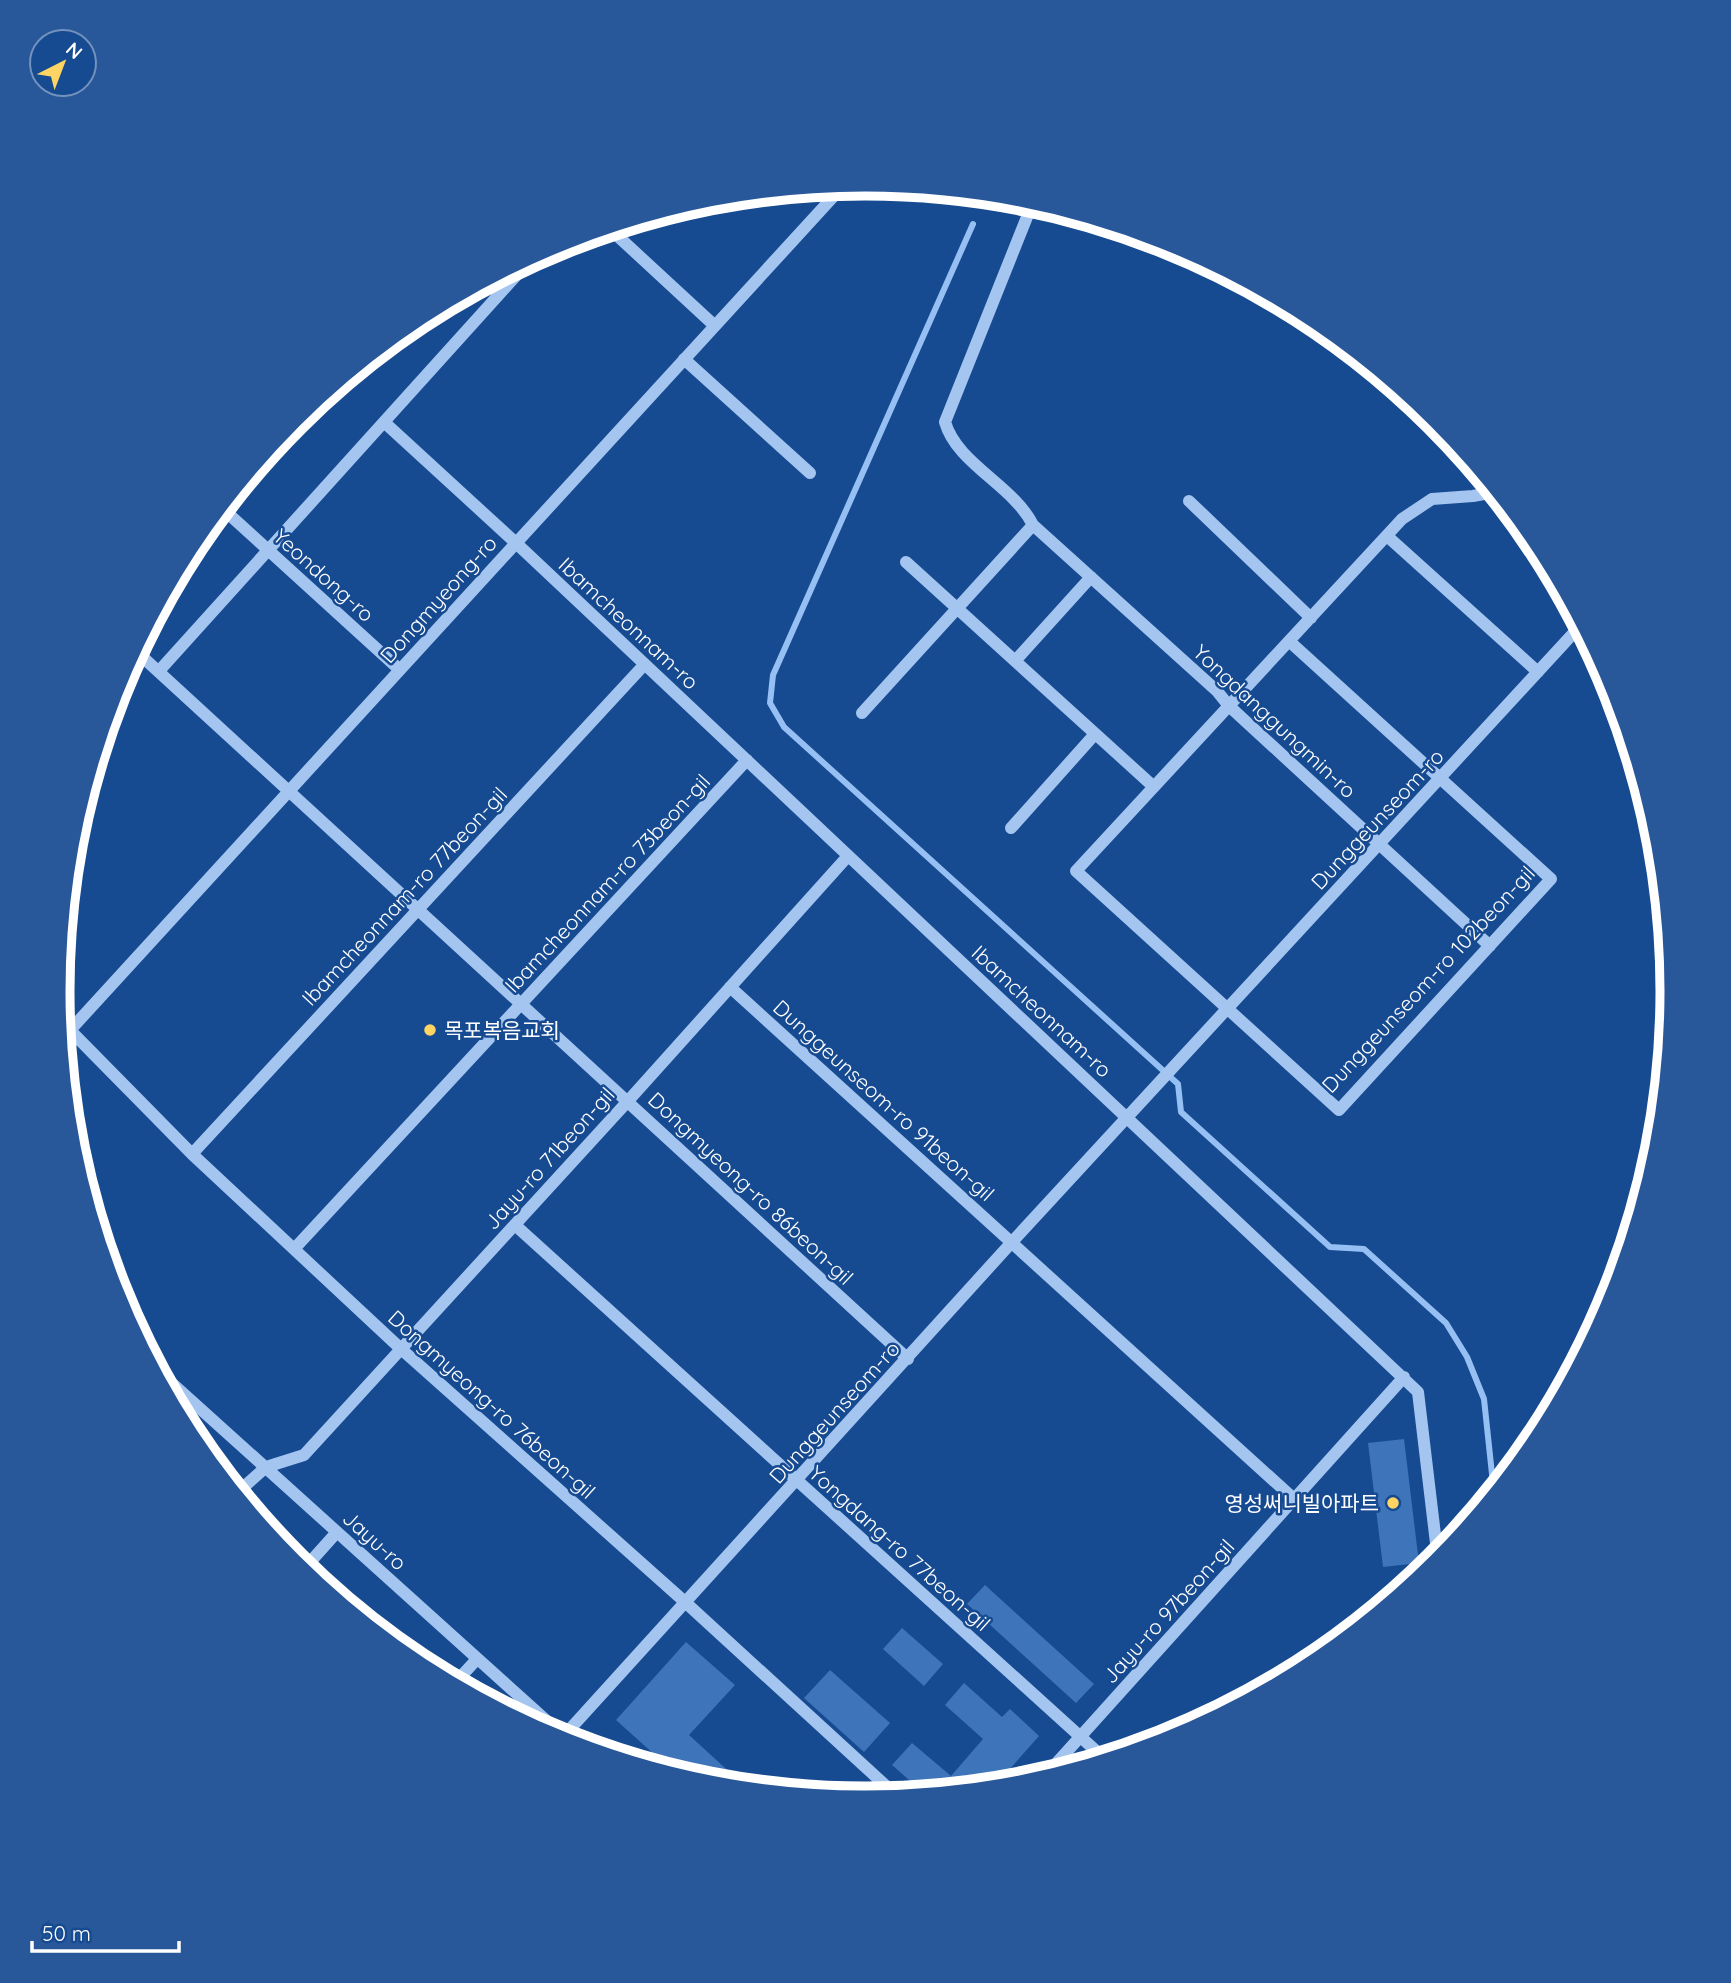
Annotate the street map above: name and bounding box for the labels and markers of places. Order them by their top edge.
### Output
place label: 목포복음교회 [444,1017,560,1043]
marker: 목포복음교회 [422,1022,438,1038]
place label: 영성써니빌아파트 [1224,1490,1379,1516]
marker: 영성써니빌아파트 [1385,1495,1401,1511]

